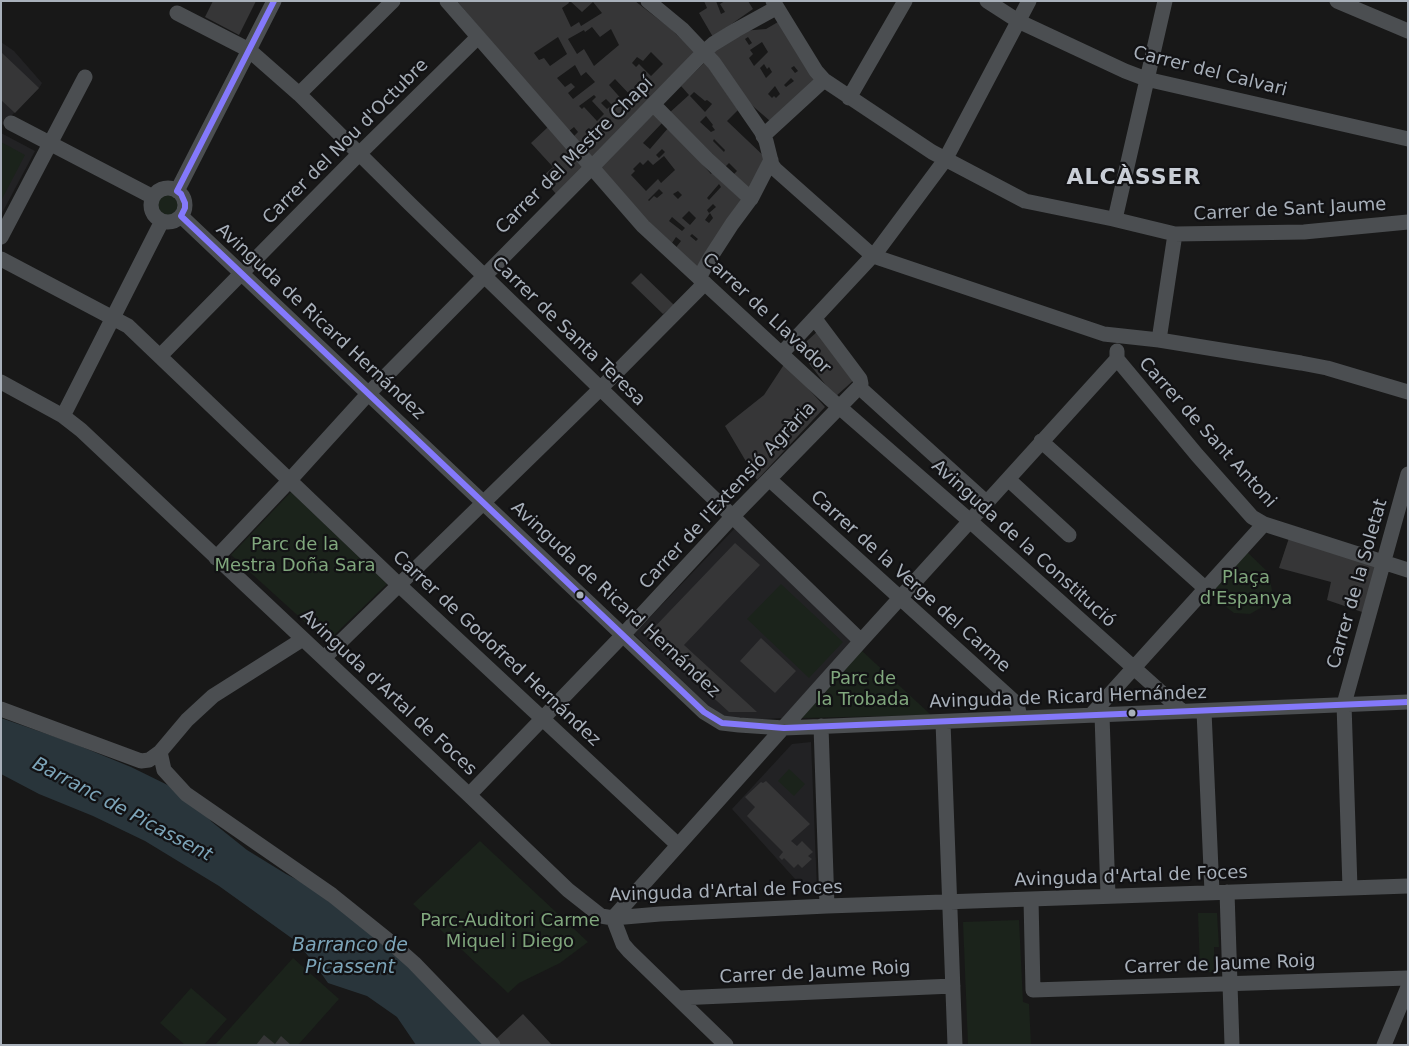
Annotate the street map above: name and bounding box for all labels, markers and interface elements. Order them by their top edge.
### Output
street label: Carrer del Calvari [1131,42,1289,102]
street label: Carrer del Nou d'Octubre [259,55,433,229]
street label: Carrer del Mestre Chapí [492,73,658,239]
district label: ALCÀSSER [1066,165,1202,191]
street label: Carrer de Sant Jaume [1193,194,1387,226]
street label: Avinguda de Ricard Hernández [211,219,429,425]
street label: Carrer de Llavador [697,249,835,379]
street label: Carrer de Santa Teresa [487,253,649,411]
street label: Carrer de Sant Antoni [1134,353,1280,513]
street label: Carrer de l'Extensió Agrària [635,398,821,594]
street label: Avinguda de la Constitució [927,456,1119,632]
street label: Carrer de la Verge del Carme [806,486,1014,678]
street label: Avinguda de Ricard Hernández [506,497,724,703]
street label: Carrer de la Soletat [1323,497,1393,671]
park label: Parc de la Mestra Doña Sara [214,534,376,576]
street label: Carrer de Godofred Hernández [388,547,604,751]
park label: Plaça d'Espanya [1200,567,1292,610]
unlabelled marker [575,590,585,600]
street label: Avinguda d'Artal de Foces [295,605,481,781]
park label: Parc de la Trobada [816,668,910,711]
street label: Avinguda de Ricard Hernández [929,682,1207,714]
unlabelled marker [1127,708,1137,718]
water label: Barranc de Picassent [28,753,216,867]
street label: Avinguda d'Artal de Foces [1014,862,1248,892]
street label: Avinguda d'Artal de Foces [609,877,843,907]
park label: Parc-Auditori Carme Miquel i Diego [420,910,600,952]
water label: Barranco de Picassent [292,935,408,979]
street label: Carrer de Jaume Roig [1124,951,1316,979]
street label: Carrer de Jaume Roig [719,957,911,989]

